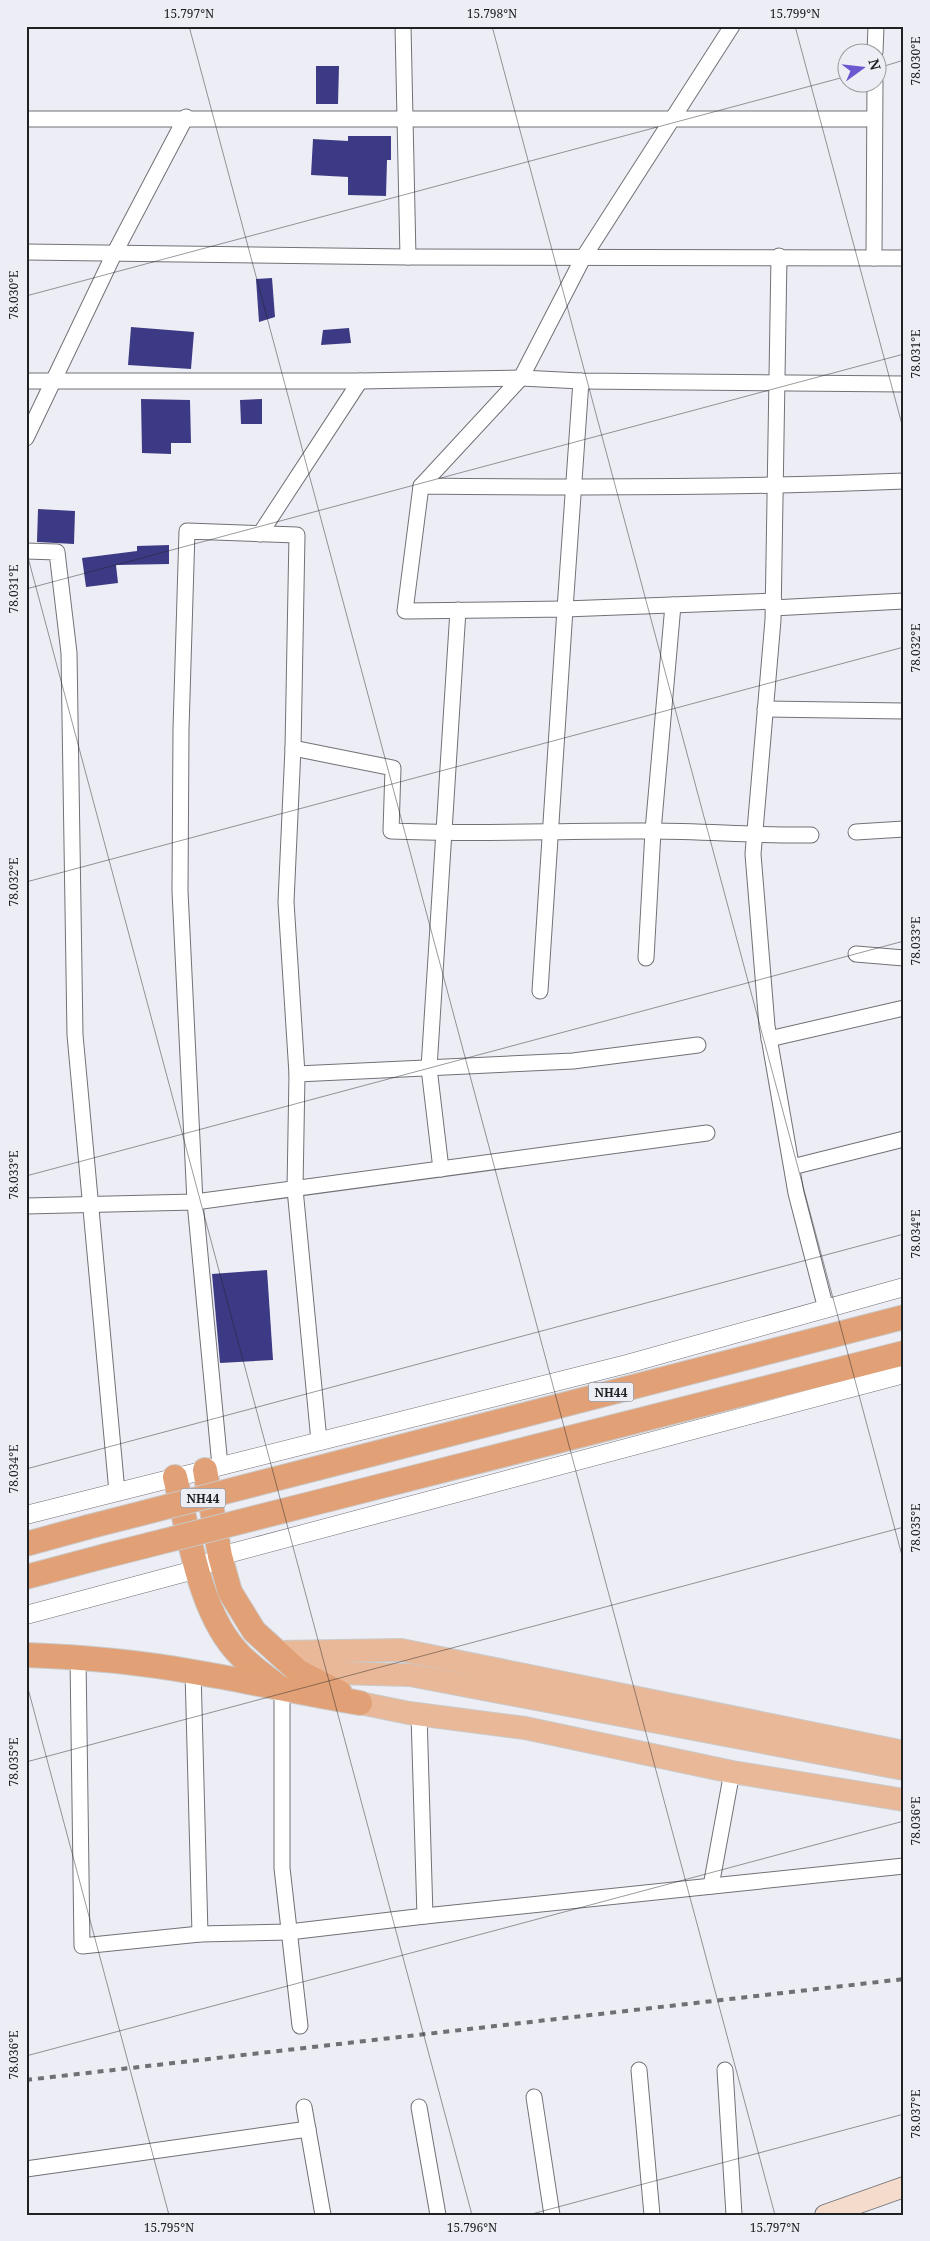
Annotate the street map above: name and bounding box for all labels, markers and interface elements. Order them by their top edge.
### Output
text: 15.797°N [164,5,214,22]
text: 15.798°N [467,5,517,22]
text: 15.799°N [770,5,820,22]
text: 78.030°E [907,37,924,85]
north arrow [838,42,888,92]
text: N [864,57,886,72]
text: 78.030°E [5,271,22,319]
text: 78.031°E [907,330,924,378]
text: 78.031°E [5,565,22,613]
text: 78.032°E [907,624,924,672]
text: 78.032°E [5,858,22,906]
text: 78.033°E [907,917,924,965]
text: 78.033°E [5,1151,22,1199]
text: 78.034°E [907,1210,924,1258]
road number: NH44 [588,1382,634,1401]
text: 78.034°E [5,1445,22,1493]
road number: NH44 [180,1489,226,1508]
text: 78.035°E [907,1504,924,1552]
text: 78.035°E [5,1738,22,1786]
text: 78.036°E [907,1797,924,1845]
text: 78.036°E [5,2031,22,2079]
text: 78.037°E [907,2090,924,2138]
text: 15.795°N [144,2219,194,2236]
text: 15.796°N [447,2219,497,2236]
text: 15.797°N [750,2219,800,2236]

